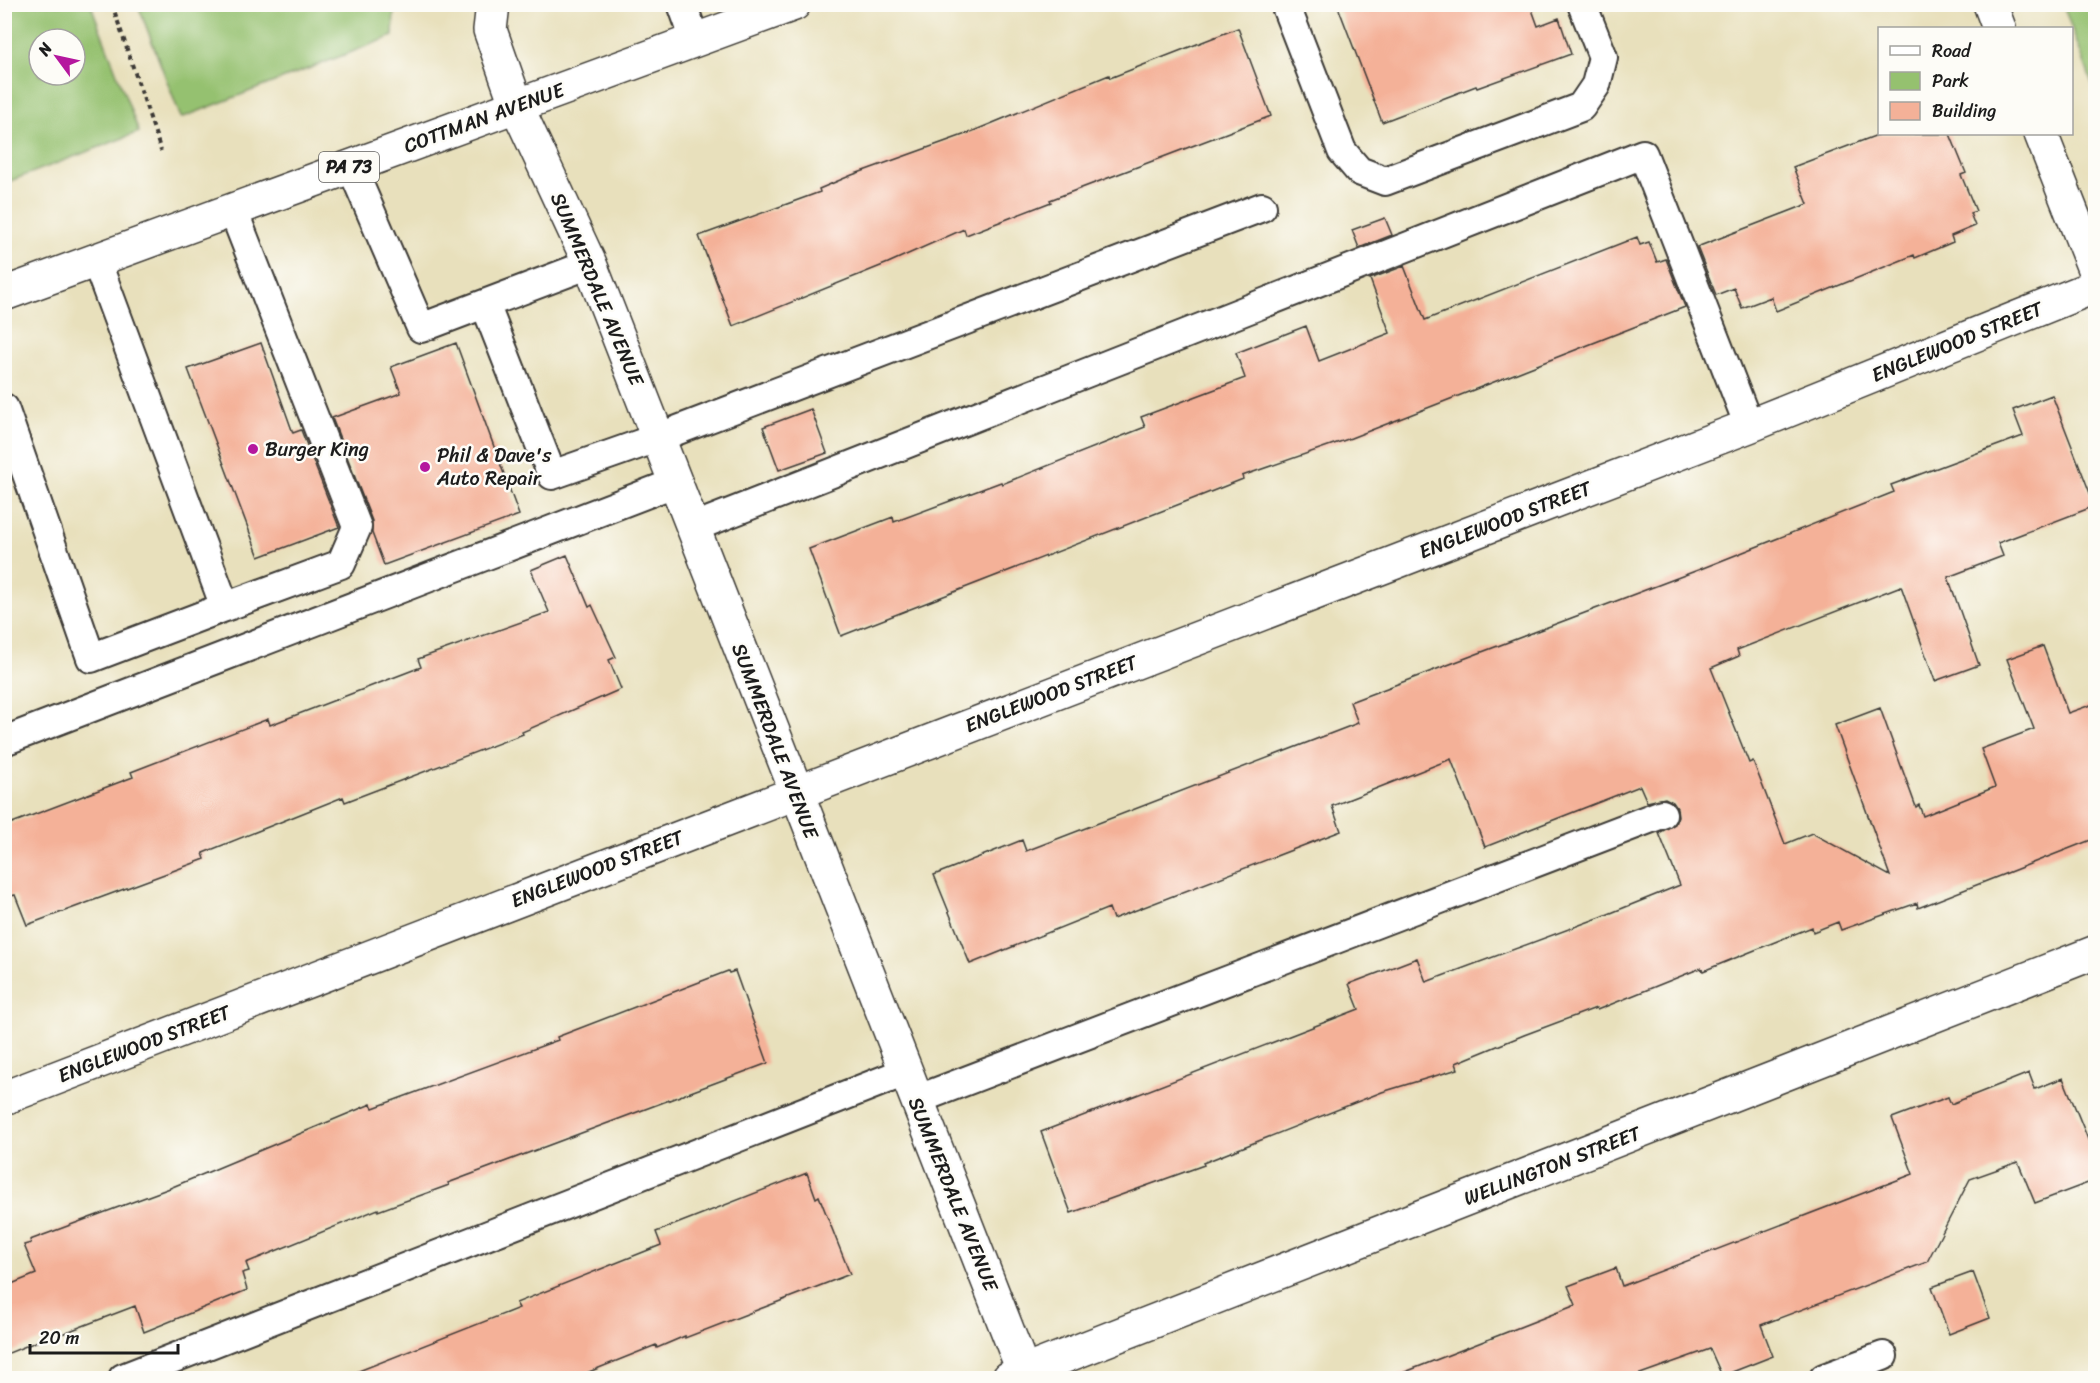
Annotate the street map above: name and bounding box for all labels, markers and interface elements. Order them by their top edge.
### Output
north arrow [27,27,87,87]
legend [1878,27,2073,135]
text: Road [1932,35,1972,67]
text: N [29,36,61,62]
text: Park [1932,65,1969,97]
street label: COTTMAN AVENUE [399,72,571,163]
text: Building [1932,95,1996,127]
road number: PA 73 [319,152,379,182]
street label: SUMMERDALE AVENUE [540,187,654,393]
street label: ENGLEWOOD STREET [1866,291,2049,392]
place label: Burger King [265,432,369,467]
place label: Phil & Dave's Auto Repair [436,438,552,496]
marker: Burger King [246,442,260,456]
marker: Phil & Dave's Auto Repair [418,460,432,474]
street label: ENGLEWOOD STREET [1414,471,1597,569]
street label: SUMMERDALE AVENUE [722,638,829,846]
street label: ENGLEWOOD STREET [960,645,1143,743]
street label: ENGLEWOOD STREET [506,820,689,918]
street label: ENGLEWOOD STREET [53,995,236,1093]
street label: SUMMERDALE AVENUE [898,1091,1009,1298]
street label: WELLINGTON STREET [1458,1116,1647,1216]
scale bar [30,1317,178,1355]
text: 20 m [39,1322,79,1354]

